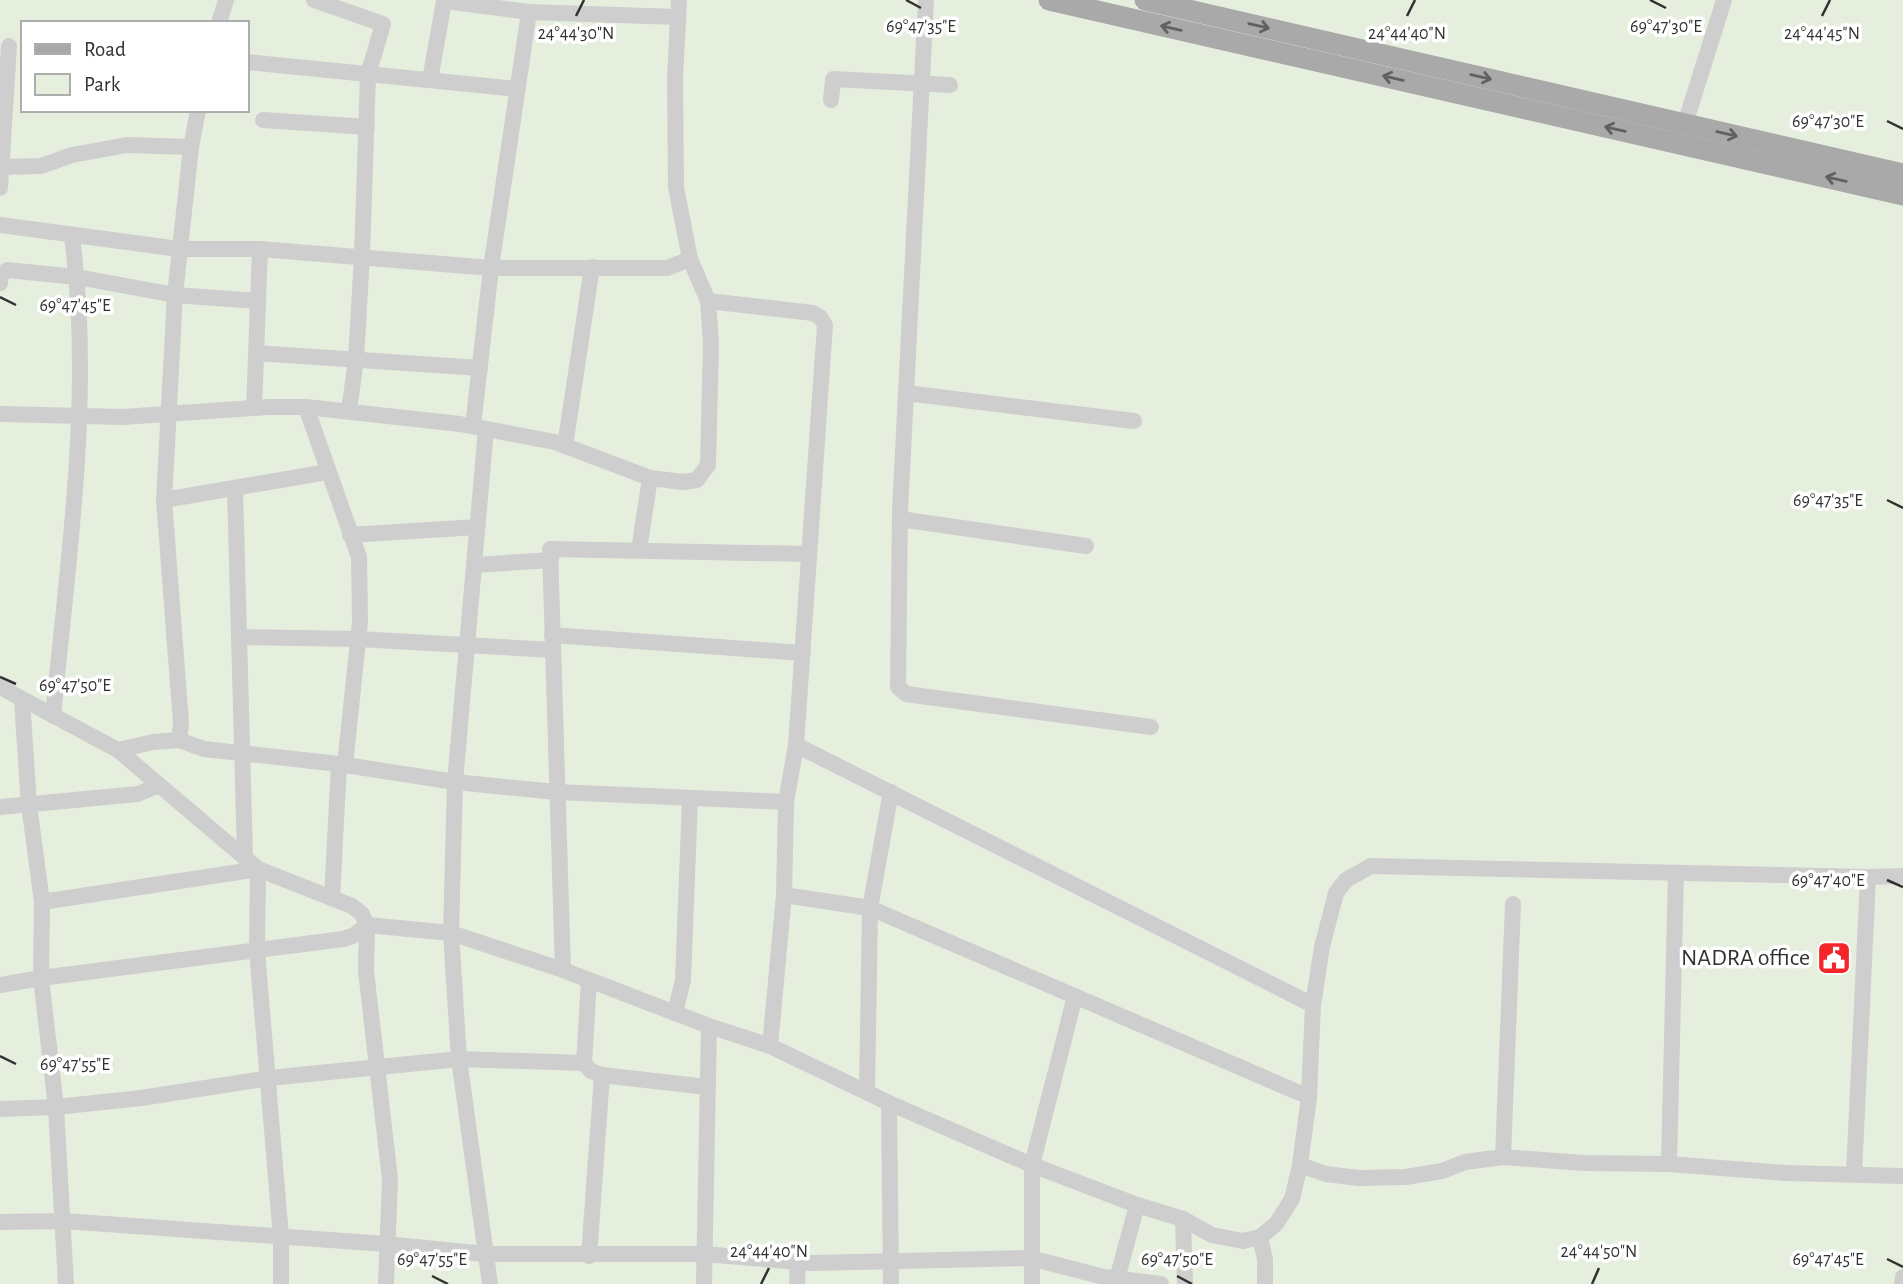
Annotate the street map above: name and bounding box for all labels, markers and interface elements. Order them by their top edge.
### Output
text: 69°47'35"E [886,18,956,36]
text: 69°47'30"E [1630,18,1702,36]
legend [21,21,248,112]
one-way arrow [1160,21,1183,34]
one-way arrow [1248,21,1270,34]
text: 24°44'30"N [538,25,614,43]
text: 24°44'40"N [1368,25,1446,43]
text: 24°44'45"N [1784,25,1860,43]
text: Road [84,39,126,60]
one-way arrow [1382,71,1405,85]
one-way arrow [1469,71,1492,85]
text: Park [84,74,121,95]
text: 69°47'30"E [1792,113,1864,131]
one-way arrow [1604,122,1627,135]
one-way arrow [1715,127,1738,141]
one-way arrow [1826,172,1848,185]
text: 69°47'45"E [39,297,111,315]
text: 69°47'35"E [1793,492,1863,510]
text: 69°47'50"E [39,677,111,695]
text: 69°47'40"E [1791,872,1865,890]
public building icon: NADRA office [1815,939,1853,977]
place label: NADRA office [1681,946,1810,970]
text: 69°47'55"E [40,1056,110,1074]
text: 24°44'40"N [730,1243,808,1261]
text: 24°44'50"N [1561,1243,1637,1261]
text: 69°47'55"E [397,1251,467,1269]
text: 69°47'50"E [1141,1251,1213,1269]
text: 69°47'45"E [1792,1251,1864,1269]

